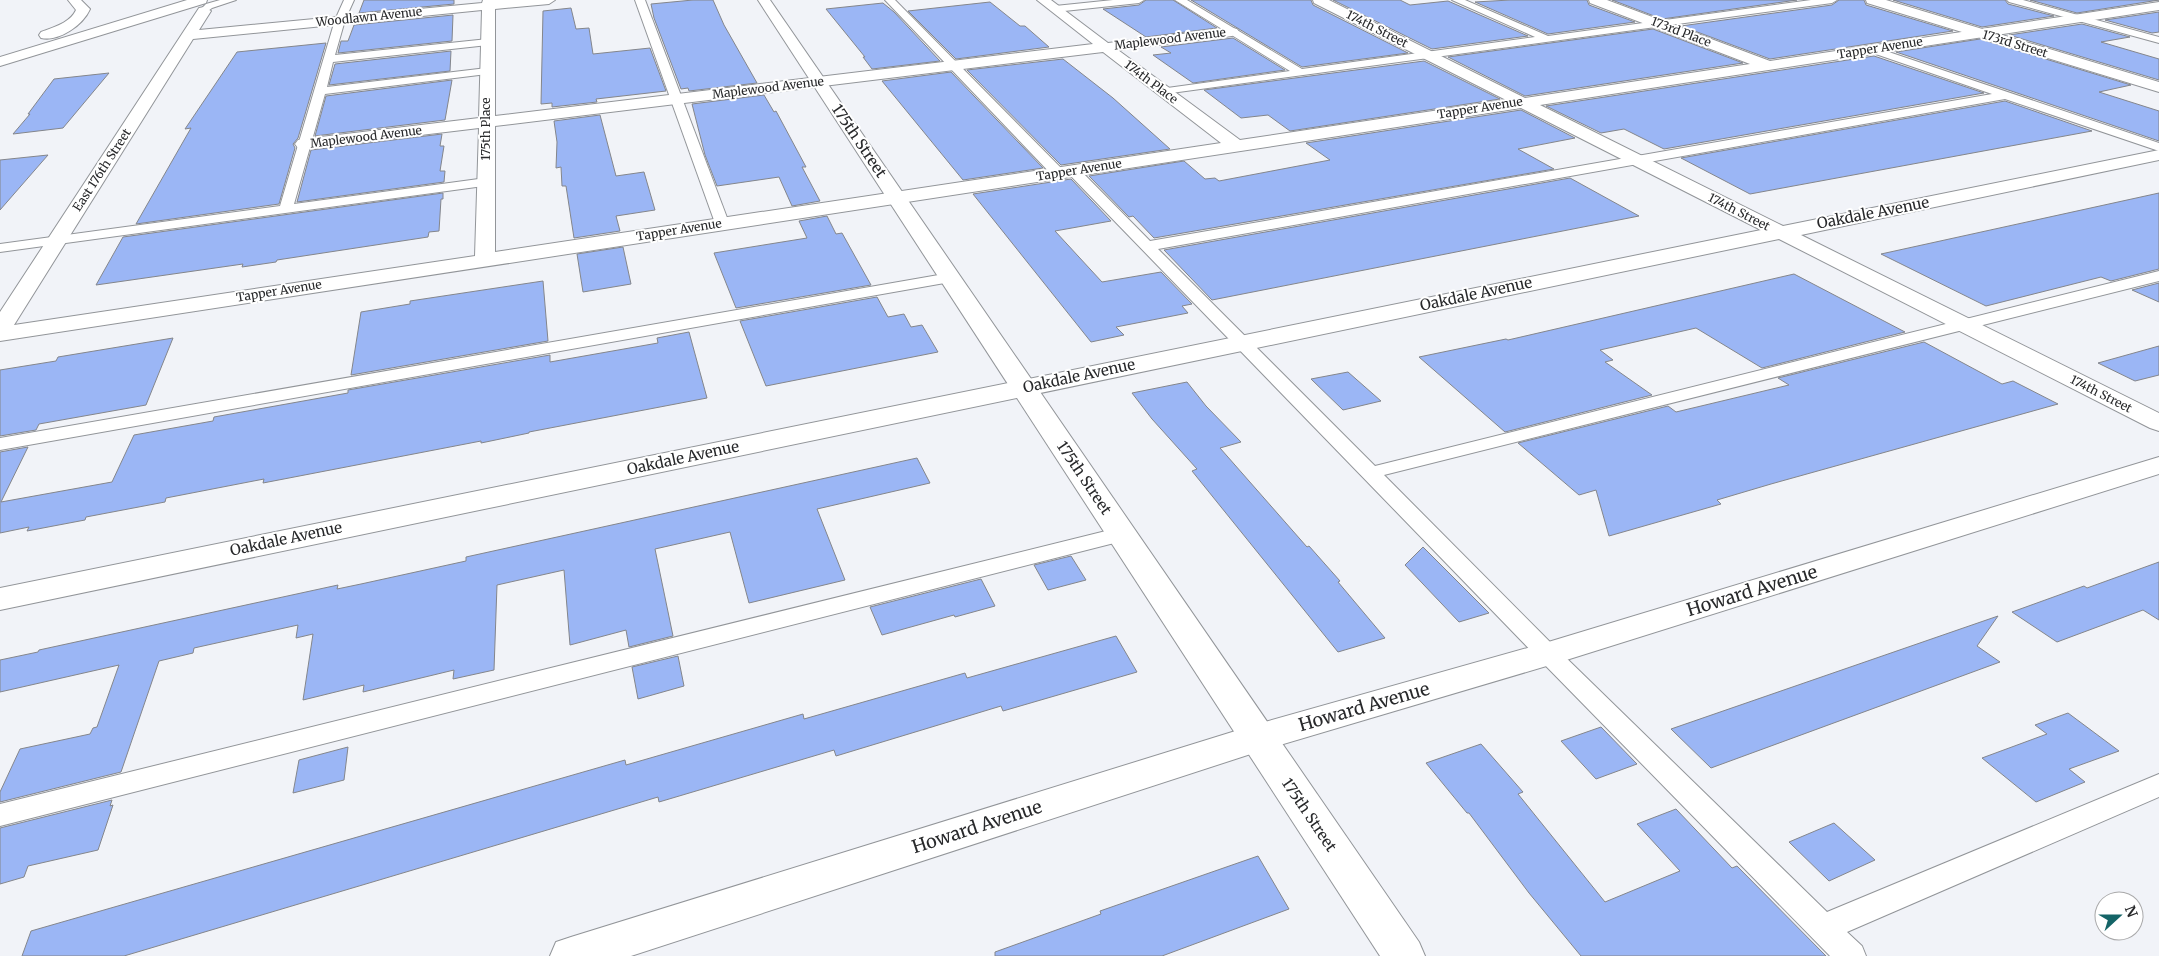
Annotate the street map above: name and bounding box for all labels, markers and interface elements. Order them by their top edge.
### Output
street label: Woodlawn Avenue [314,3,423,30]
street label: 174th Street [1344,7,1411,51]
street label: 173rd Place [1649,13,1713,50]
street label: Maplewood Avenue [1113,24,1227,53]
street label: 173rd Street [1981,26,2050,61]
street label: Tapper Avenue [1836,33,1924,62]
street label: 174th Place [1122,57,1181,107]
street label: Maplewood Avenue [711,73,825,102]
street label: Tapper Avenue [1436,93,1524,122]
street label: 175th Place [478,97,493,161]
street label: 175th Street [828,100,891,181]
street label: Maplewood Avenue [309,122,423,151]
street label: East 176th Street [69,125,134,214]
street label: Tapper Avenue [1035,155,1123,184]
street label: 174th Street [1706,190,1773,234]
street label: Oakdale Avenue [1815,192,1931,233]
street label: Tapper Avenue [635,215,723,244]
street label: Oakdale Avenue [1418,272,1534,315]
street label: Tapper Avenue [235,276,323,305]
street label: Oakdale Avenue [1021,354,1137,397]
street label: 174th Street [2068,372,2135,416]
street label: Oakdale Avenue [625,436,741,479]
street label: 175th Street [1053,437,1116,518]
street label: Oakdale Avenue [228,517,344,560]
street label: Howard Avenue [1684,560,1820,621]
street label: Howard Avenue [1296,677,1432,736]
street label: 175th Street [1278,774,1341,855]
street label: Howard Avenue [909,795,1045,858]
north arrow [2094,891,2144,941]
text: N [2121,903,2142,920]

